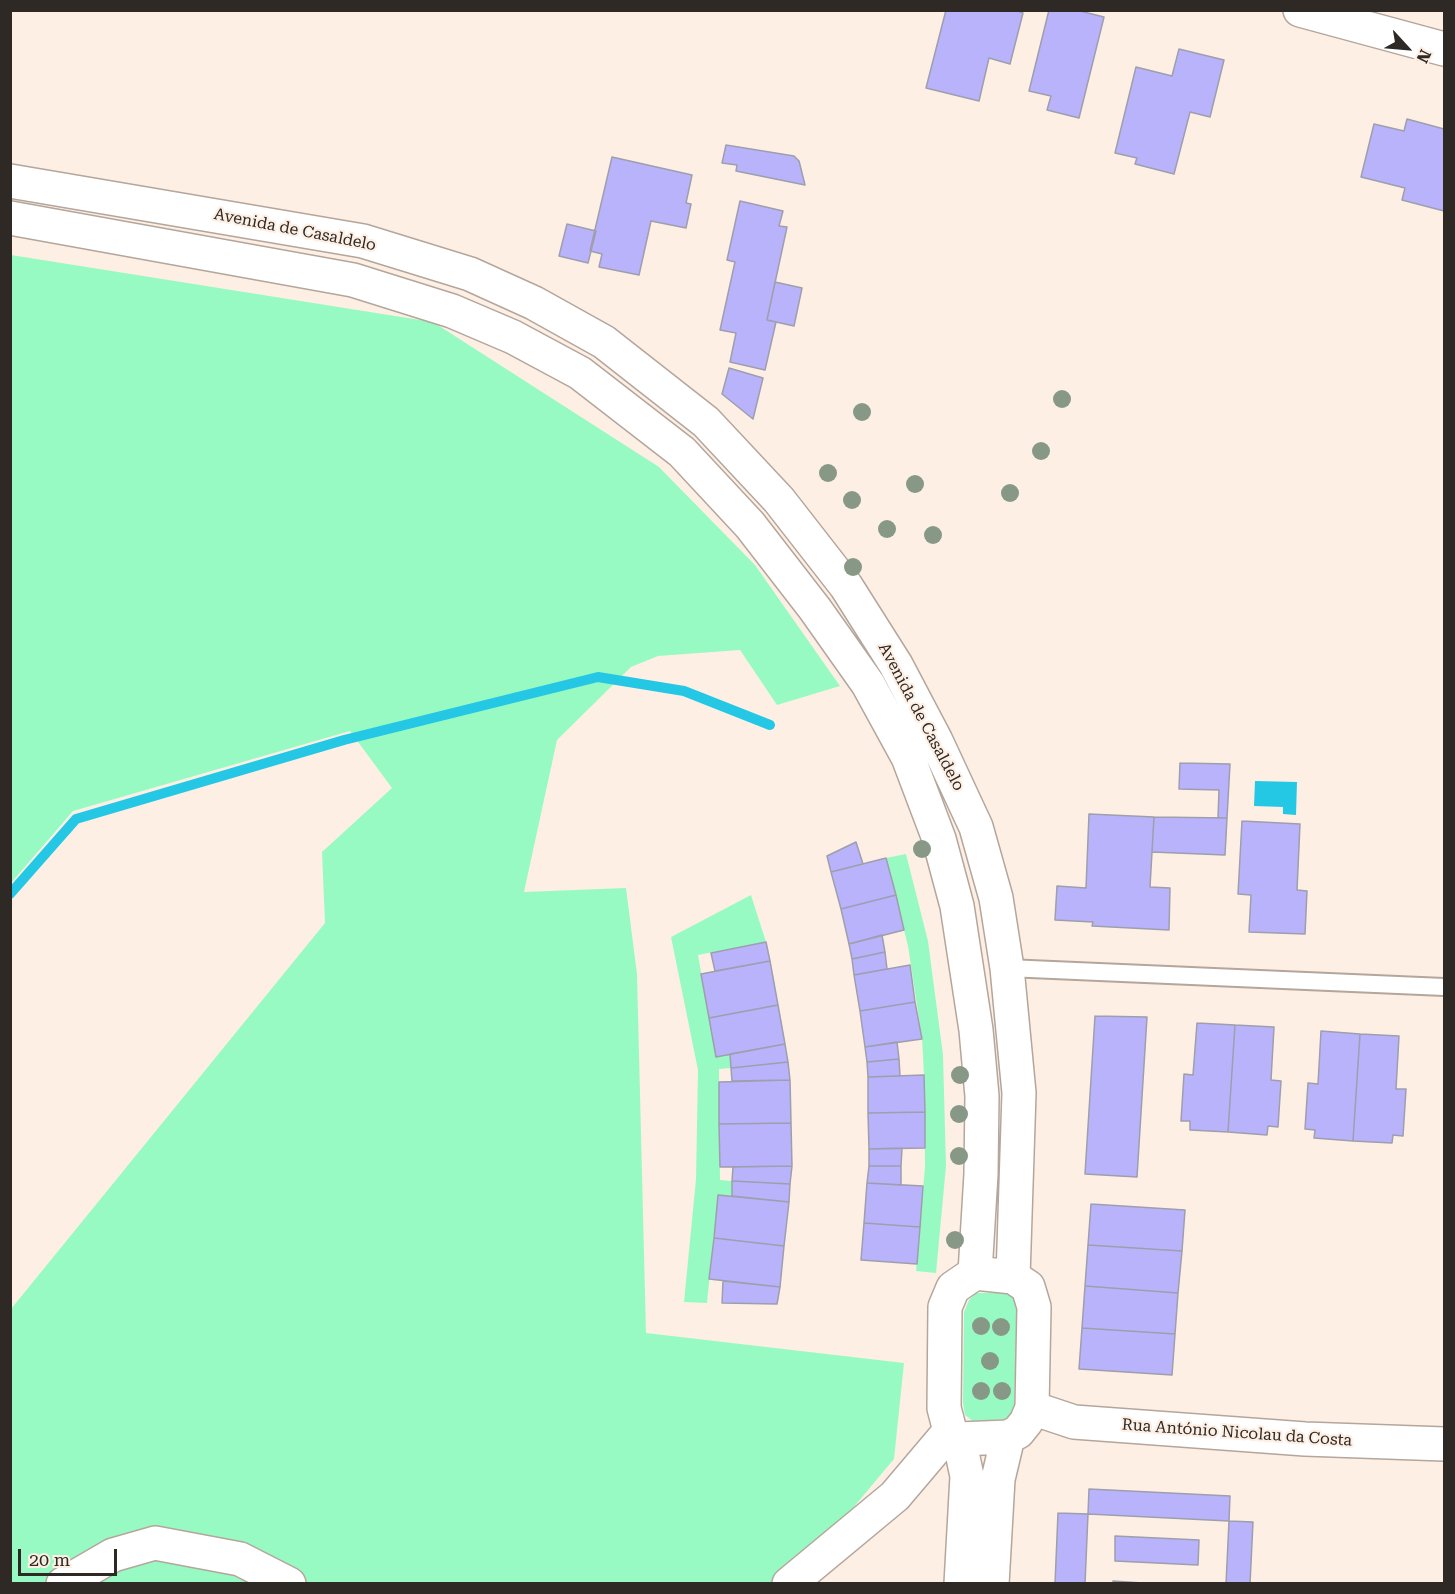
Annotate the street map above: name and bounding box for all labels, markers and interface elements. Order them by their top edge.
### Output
north arrow [1377,18,1437,78]
text: N [1412,46,1435,66]
street label: Avenida de Casaldelo [212,205,378,255]
street label: Avenida de Casaldelo [874,640,968,794]
street label: Rua António Nicolau da Costa [1121,1415,1353,1451]
scale bar [21,1537,120,1575]
text: 20 m [29,1549,70,1570]

